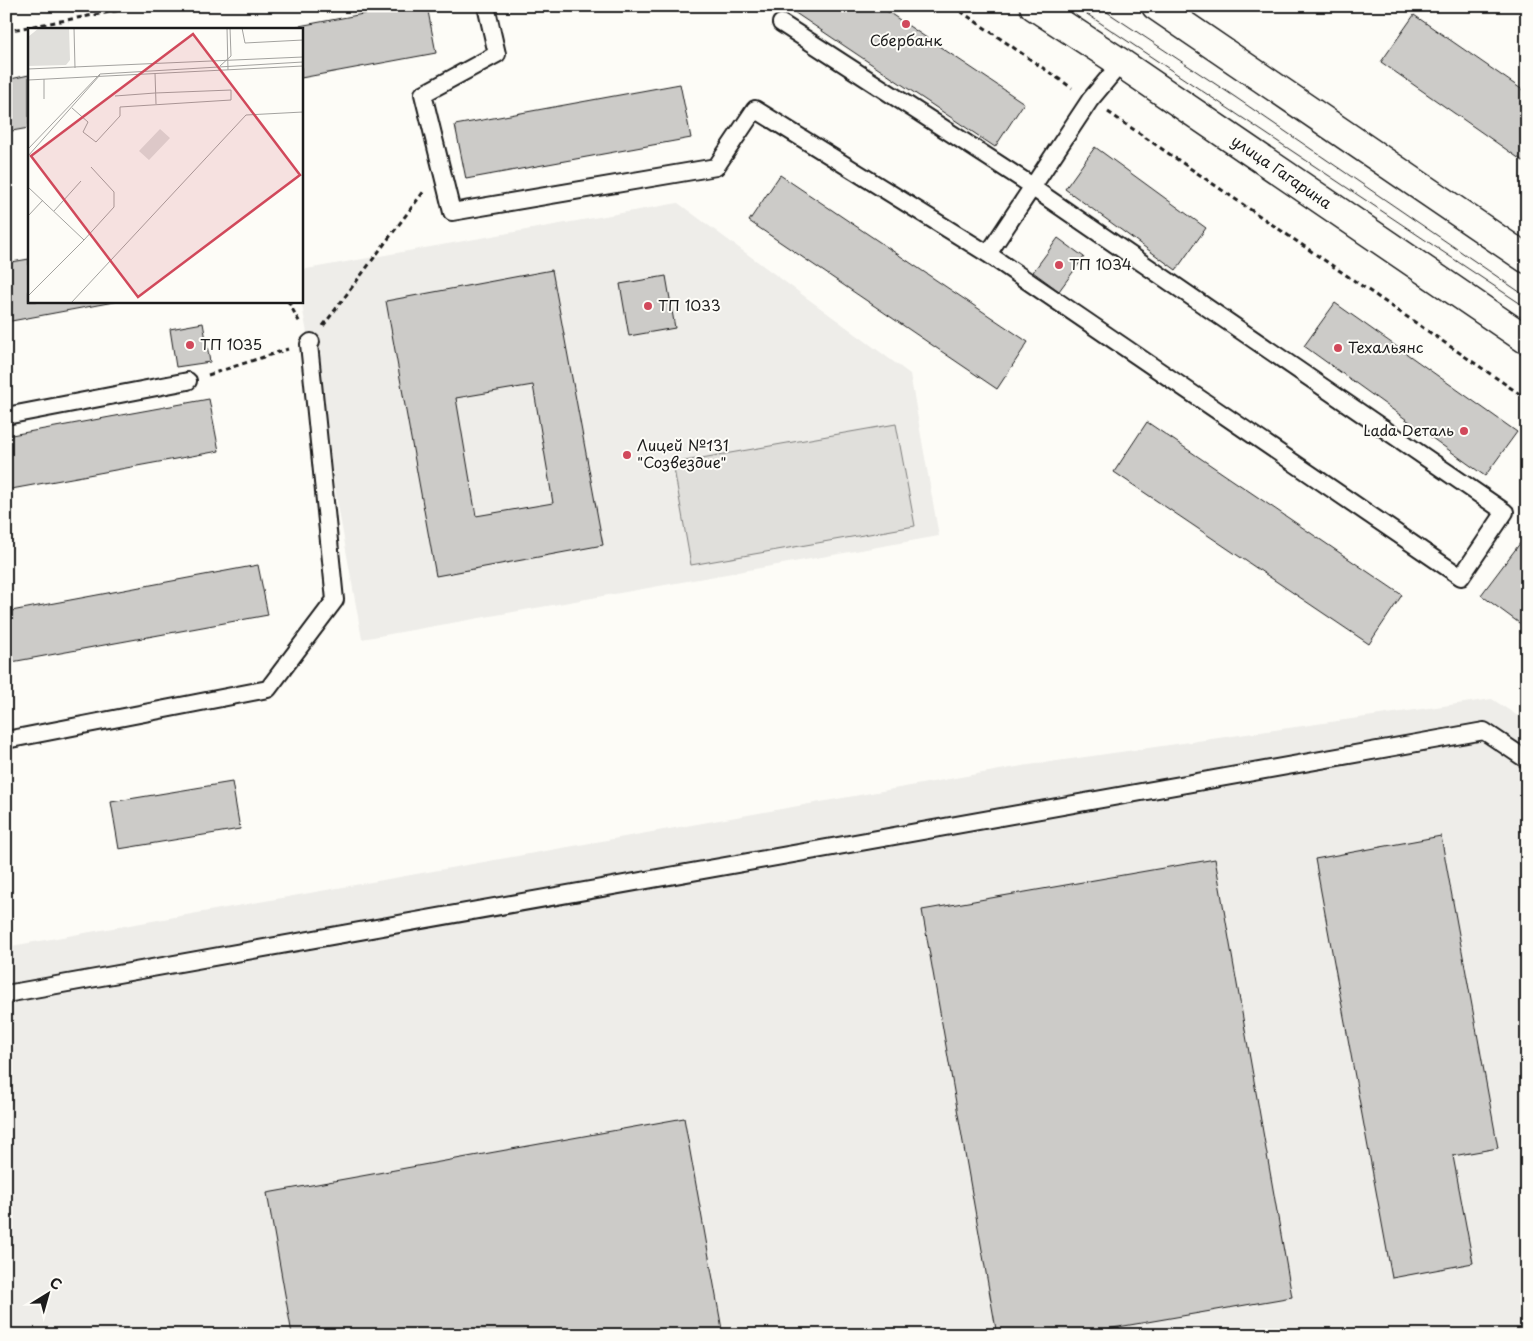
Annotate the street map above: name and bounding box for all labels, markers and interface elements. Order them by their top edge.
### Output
marker: Сбербанк [900,18,912,30]
inset map [28,28,302,302]
place label: Сбербанк [870,28,942,51]
street label: улица Гагарина [1227,129,1337,214]
place label: ТП 1034 [1069,252,1132,275]
marker: ТП 1034 [1053,259,1065,271]
place label: ТП 1033 [658,293,721,316]
marker: ТП 1033 [642,300,654,312]
place label: ТП 1035 [200,332,262,355]
place label: Техальянс [1348,335,1424,358]
marker: ТП 1035 [184,339,196,351]
marker: Техальянс [1332,342,1344,354]
place label: Lada Dеталь [1363,418,1454,441]
marker: Lada Dеталь [1458,425,1470,437]
place label: Лицей №131 "Созвездие" [637,433,729,473]
marker: Лицей №131 "Созвездие" [621,449,633,461]
north arrow [22,1268,72,1318]
text: С [46,1272,67,1295]

